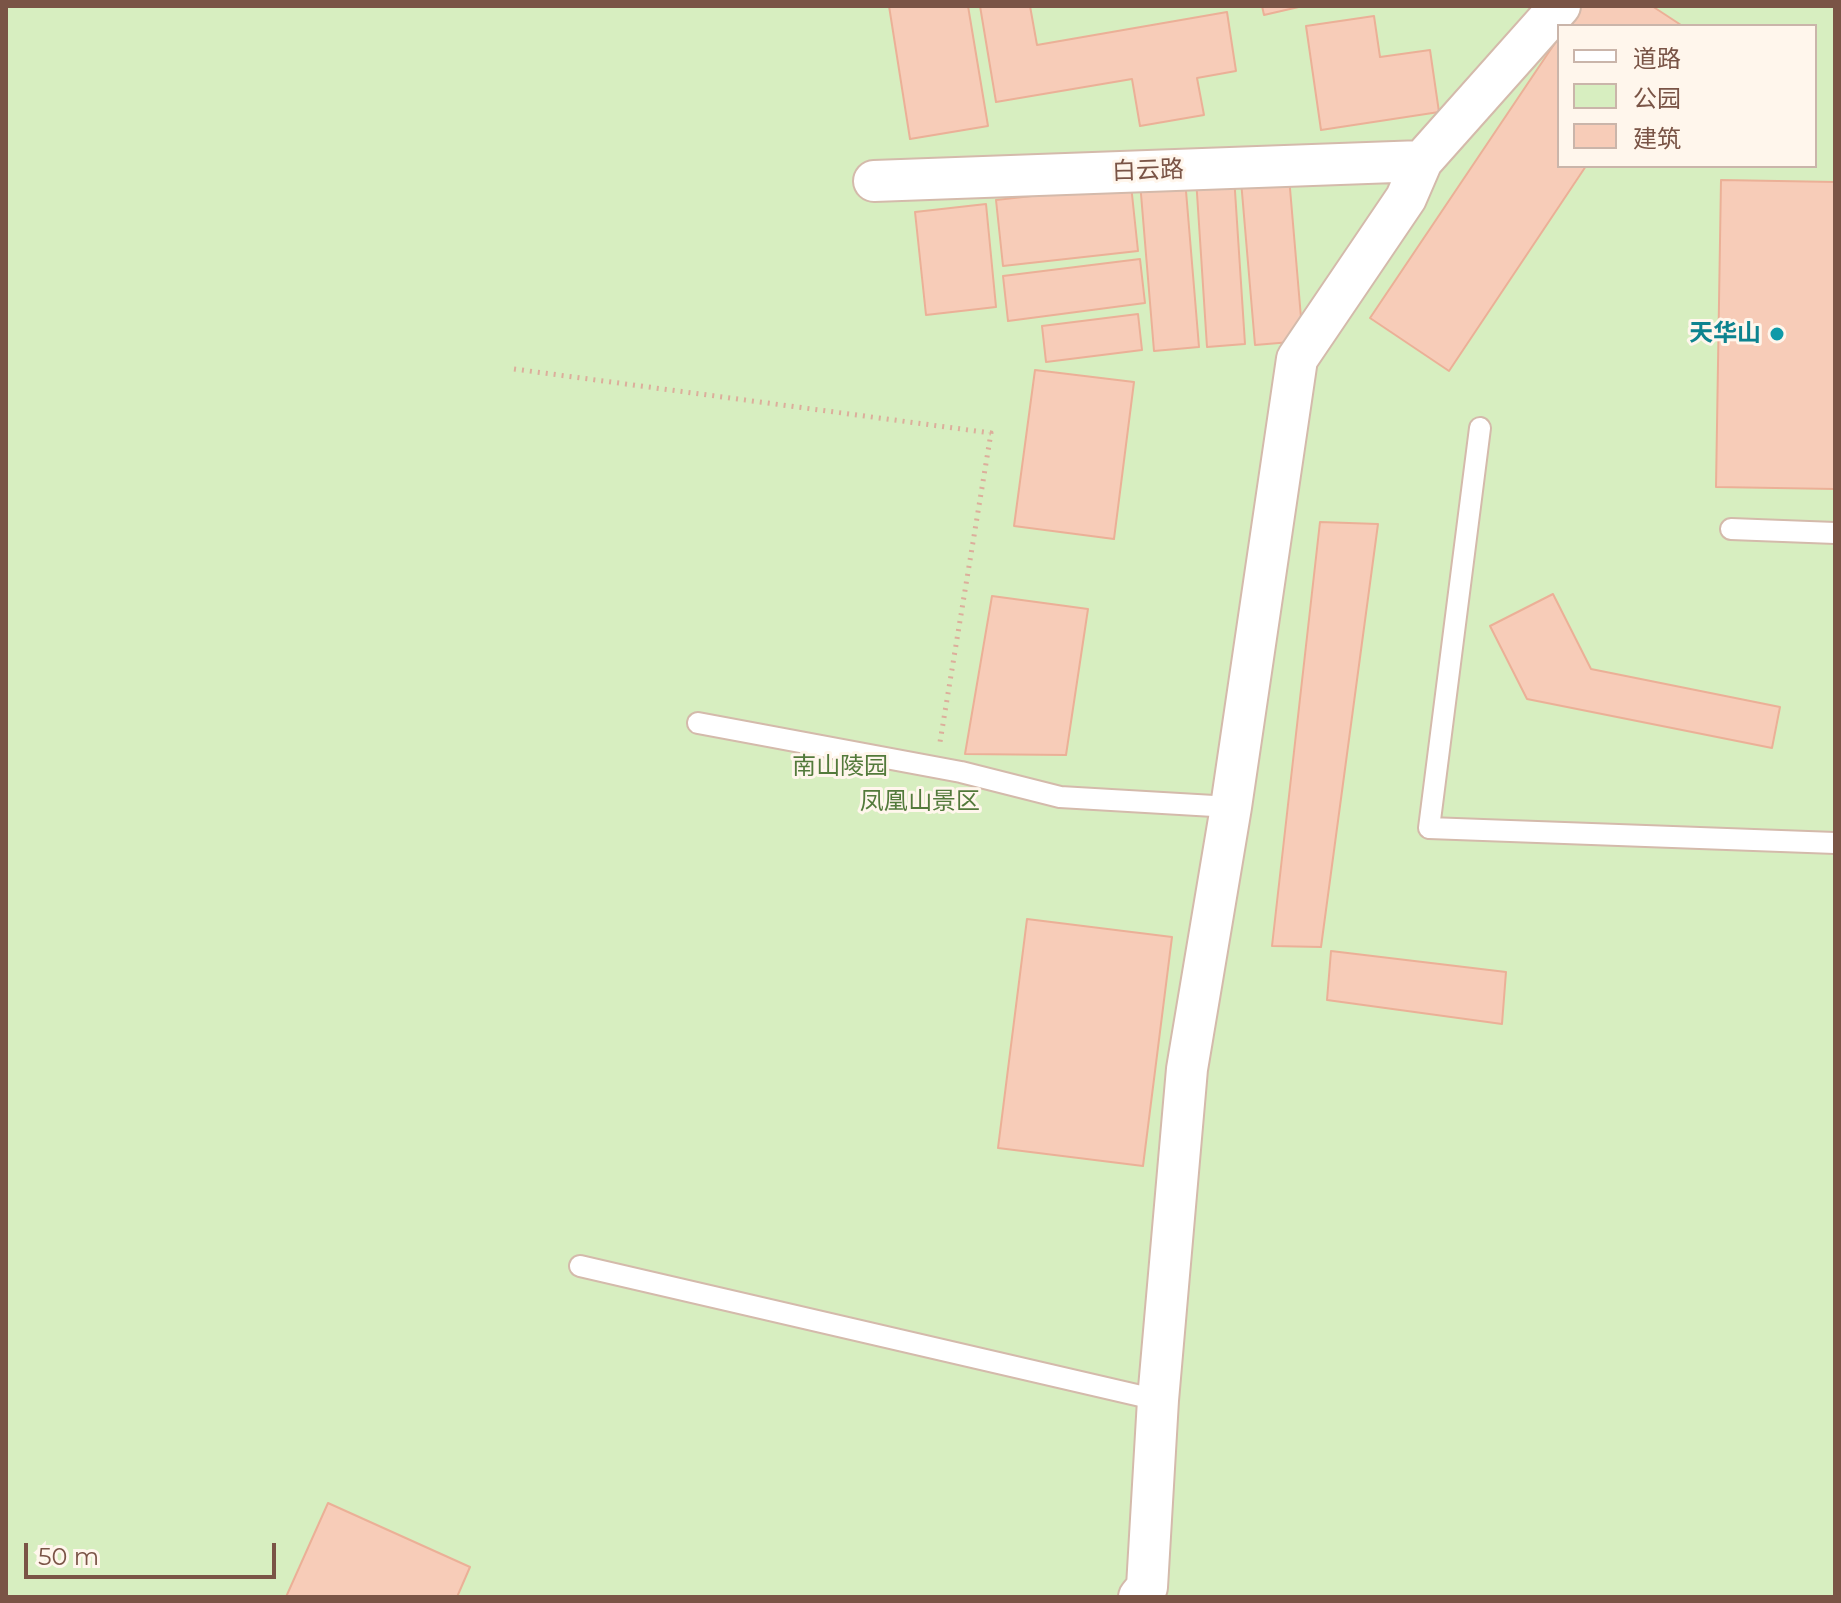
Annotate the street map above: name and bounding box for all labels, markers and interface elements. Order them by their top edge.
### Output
legend [1557,24,1817,168]
text: 道路 [1633,44,1681,73]
text: 公园 [1633,84,1681,113]
text: 建筑 [1633,124,1681,153]
street label: 白云路 [1112,155,1184,187]
place label: 天华山 [1689,320,1761,348]
marker: 天华山 [1768,325,1786,343]
park label: 南山陵园 [792,753,888,781]
park label: 凤凰山景区 [860,788,980,816]
scale bar [28,1527,280,1577]
text: 50 m [38,1542,99,1571]

